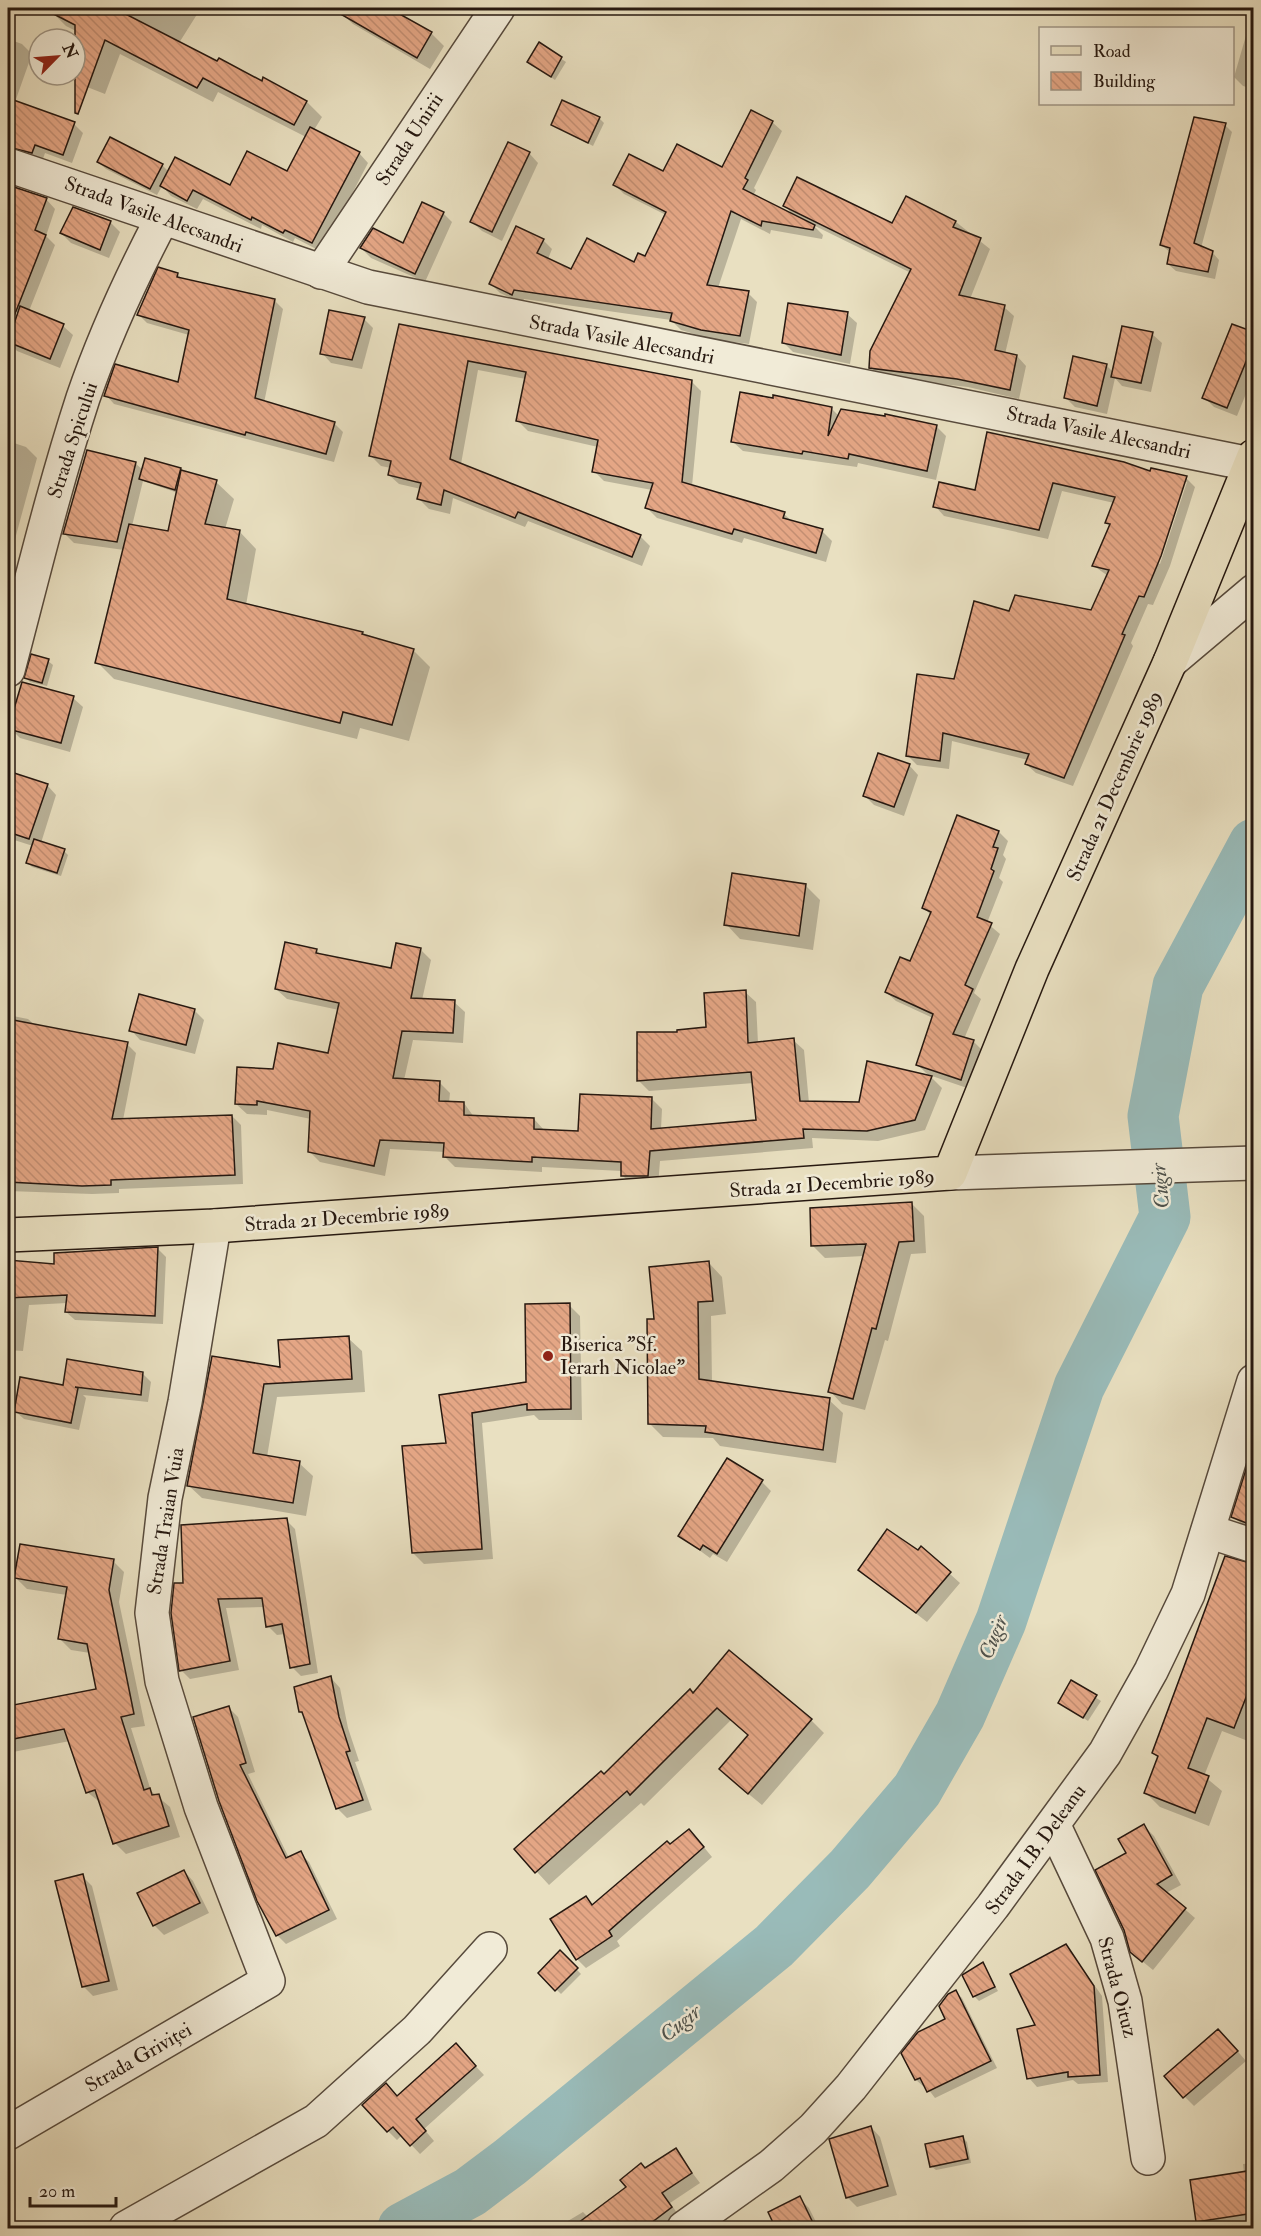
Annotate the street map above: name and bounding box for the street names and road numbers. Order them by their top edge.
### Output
street label: Strada Unirii [370,88,449,190]
street label: Strada Vasile Alecsandri [61,171,247,258]
street label: Strada Vasile Alecsandri [527,309,717,370]
street label: Strada Spicului [42,379,104,502]
street label: Strada Vasile Alecsandri [1004,401,1194,464]
street label: Strada 21 Decembrie 1989 [1061,687,1168,885]
street label: Strada 21 Decembrie 1989 [729,1164,935,1203]
street label: Strada 21 Decembrie 1989 [244,1198,450,1237]
street label: Strada Traian Vuia [142,1445,190,1596]
street label: Strada I.B. Deleanu [980,1779,1091,1919]
street label: Strada Oituz [1092,1934,1143,2041]
street label: Strada Griviței [80,2017,196,2098]

